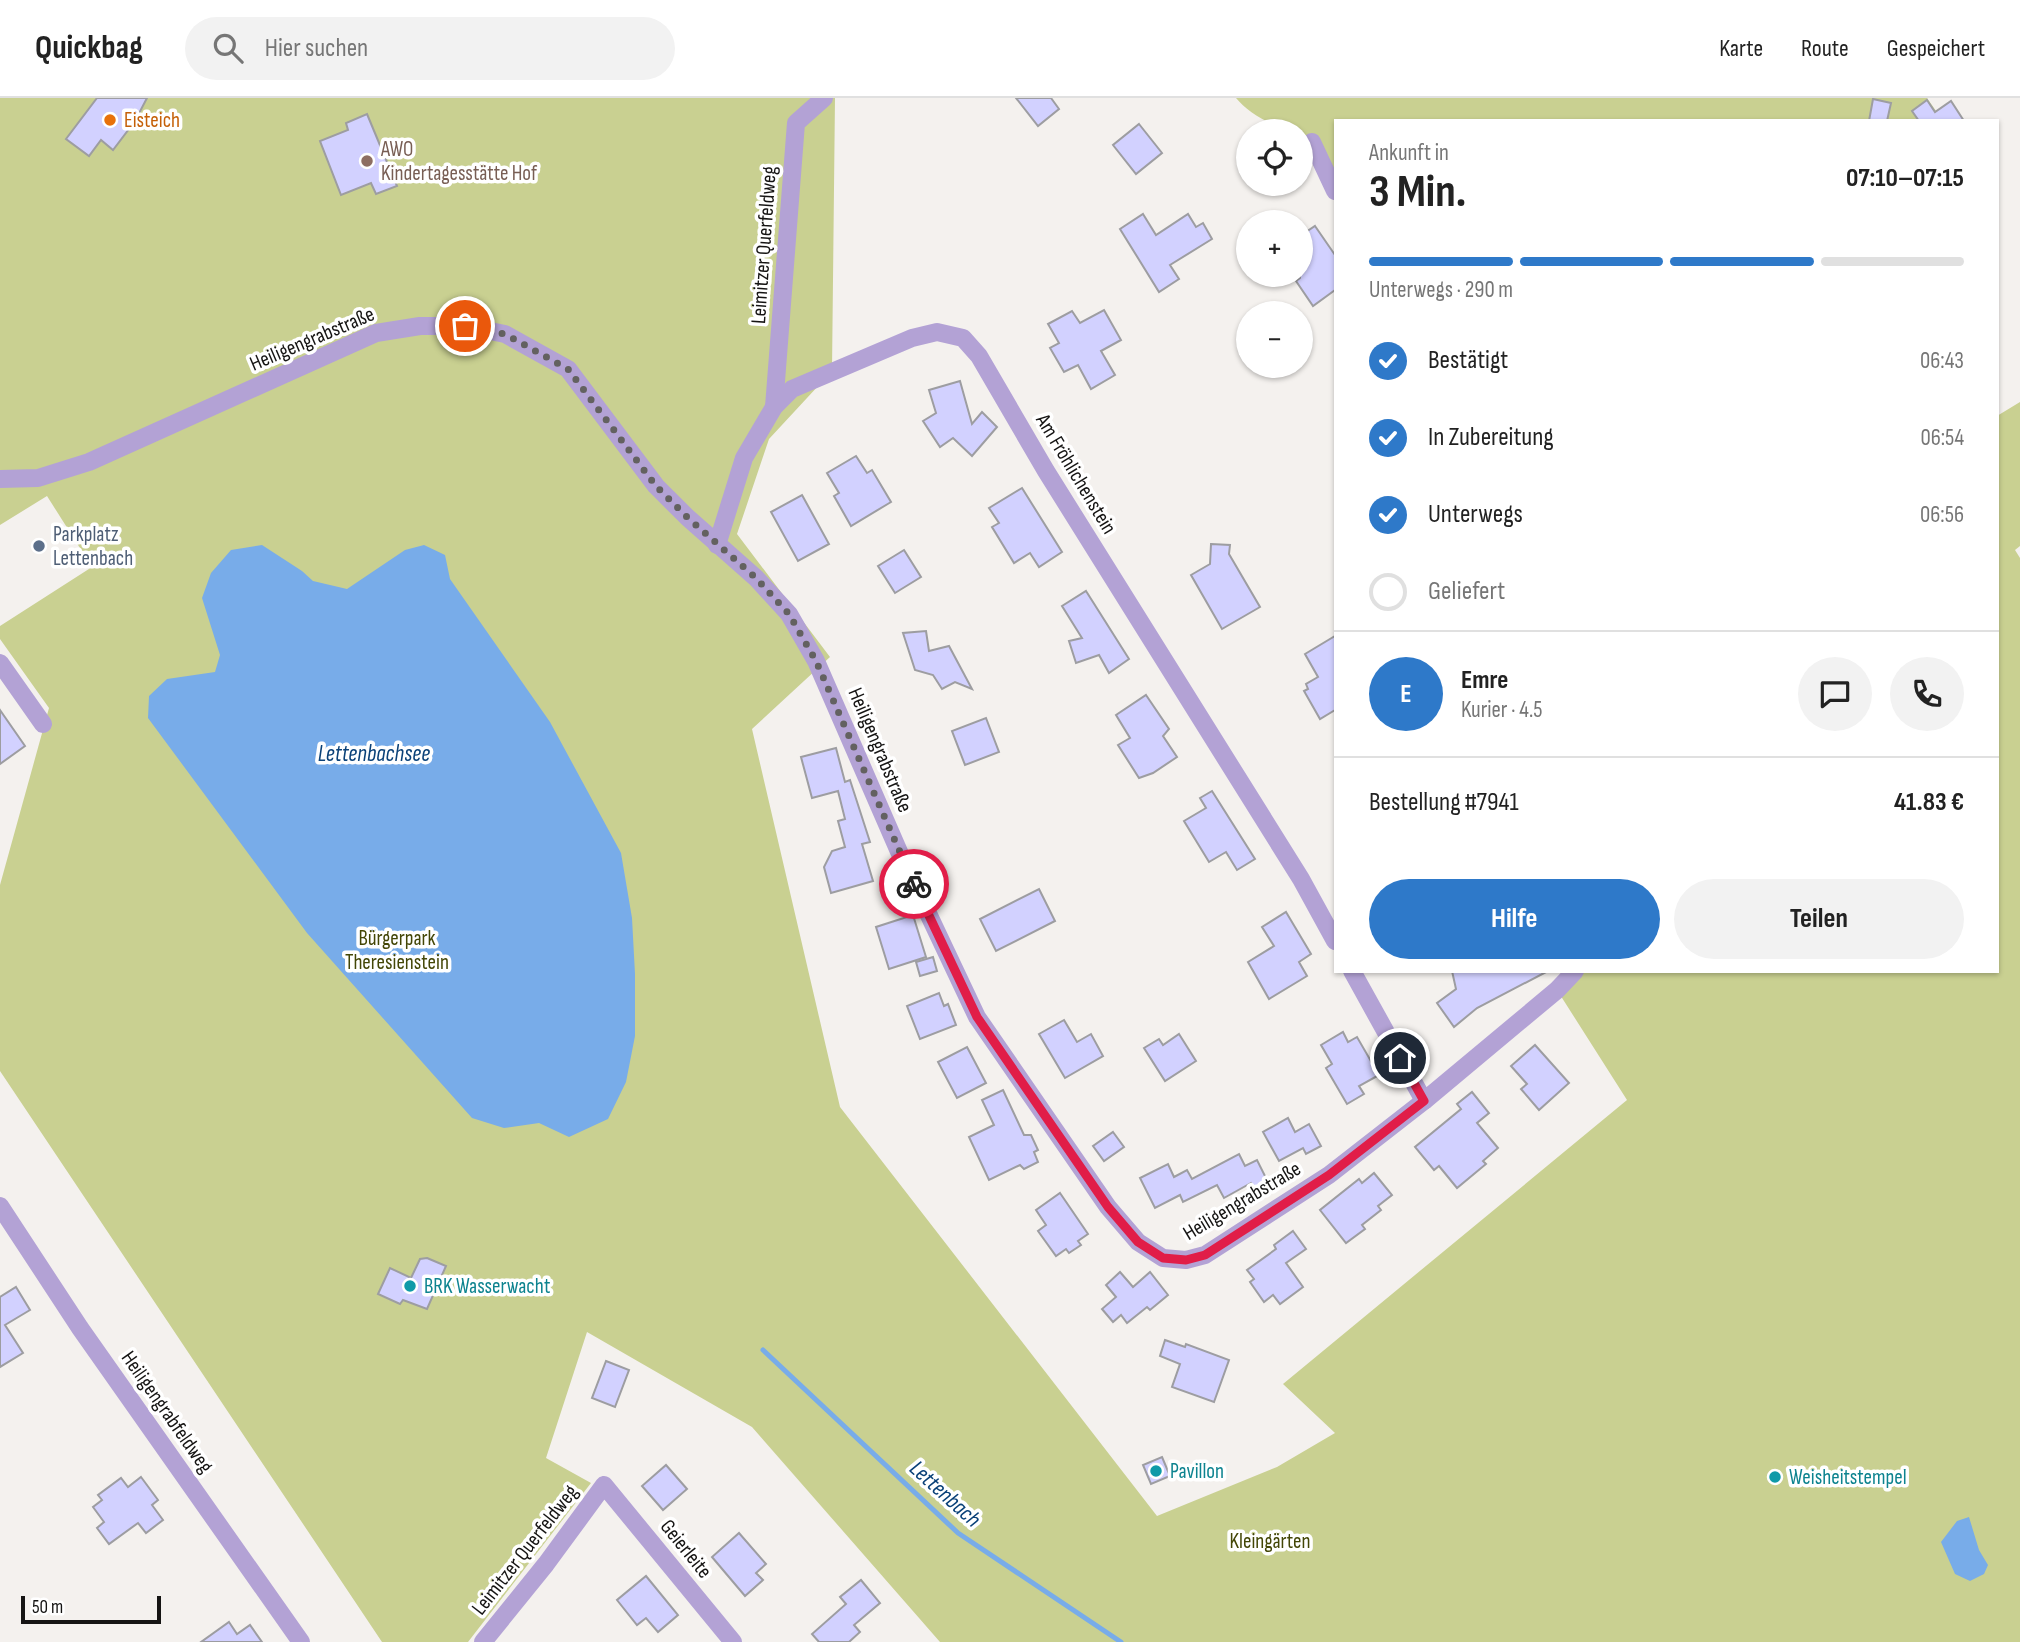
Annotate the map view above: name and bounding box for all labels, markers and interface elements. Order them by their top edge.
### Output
search box [185,17,675,80]
text: Quickbag [35,28,143,68]
icon: search [209,29,247,67]
text: Hier suchen [265,33,368,64]
text: Karte [1719,34,1763,63]
text: Route [1801,34,1849,63]
text: Gespeichert [1887,34,1985,63]
place label: Eisteich [124,108,180,133]
marker: Eisteich [102,112,118,128]
map controls [1236,119,1313,378]
button: locate [1236,119,1313,196]
place label: AWO Kindertagesstätte Hof [380,137,538,186]
text: Ankunft in [1369,139,1449,167]
marker: AWO Kindertagesstätte Hof [359,153,375,169]
text: 07:10–07:15 [1846,163,1964,194]
street label: Leimitzer Querfeldweg [746,165,782,325]
text: 3 Min. [1369,165,1466,220]
button: + [1236,210,1313,287]
text: Unterwegs · 290 m [1369,276,1513,304]
pin [435,296,495,356]
button: − [1236,301,1313,378]
street label: Heiligengrabstraße [246,302,378,376]
icon: bag [446,307,484,345]
icon: check [1369,342,1407,380]
text: Bestätigt [1428,345,1508,376]
text: 06:43 [1920,347,1964,375]
street label: Am Fröhlichenstein [1030,409,1122,539]
icon: check [1369,419,1407,457]
text: In Zubereitung [1428,422,1554,453]
text: 06:54 [1920,424,1964,452]
icon: check [1369,496,1407,534]
text: Unterwegs [1428,499,1523,530]
text: 06:56 [1920,501,1964,529]
place label: Parkplatz Lettenbach [53,522,133,571]
marker: Parkplatz Lettenbach [31,538,47,554]
text: Geliefert [1428,576,1505,607]
button: chat [1798,657,1872,731]
button: phone [1890,657,1964,731]
text: Emre [1461,665,1508,696]
text: E [1400,679,1412,710]
street label: Heiligengrabstraße [843,684,917,816]
text: Kurier · 4.5 [1461,696,1542,724]
water label: Lettenbachsee [318,740,430,768]
text: Bestellung #7941 [1369,787,1519,818]
text: 41.83 € [1894,787,1964,818]
courier [879,849,949,919]
icon: bike [895,865,933,903]
button: Hilfe [1369,879,1660,959]
button: Teilen [1674,879,1964,959]
park label: Bürgerpark Theresienstein [345,926,449,975]
pin [1370,1028,1430,1088]
icon: home [1381,1039,1419,1077]
street label: Heiligengrabstraße [1179,1156,1305,1246]
place label: BRK Wasserwacht [424,1274,550,1299]
marker: BRK Wasserwacht [402,1278,418,1294]
street label: Heiligengrabfeldweg [116,1346,218,1478]
water label: Lettenbach [903,1455,987,1534]
place label: Pavillon [1170,1459,1224,1484]
marker: Pavillon [1148,1463,1164,1479]
place label: Weisheitstempel [1789,1465,1907,1490]
marker: Weisheitstempel [1767,1469,1783,1485]
street label: Leimitzer Querfeldweg [467,1480,583,1620]
street label: Geierleite [655,1515,717,1583]
park label: Kleingärten [1230,1529,1310,1554]
scale bar [21,1593,161,1625]
text: 50 m [32,1596,63,1619]

